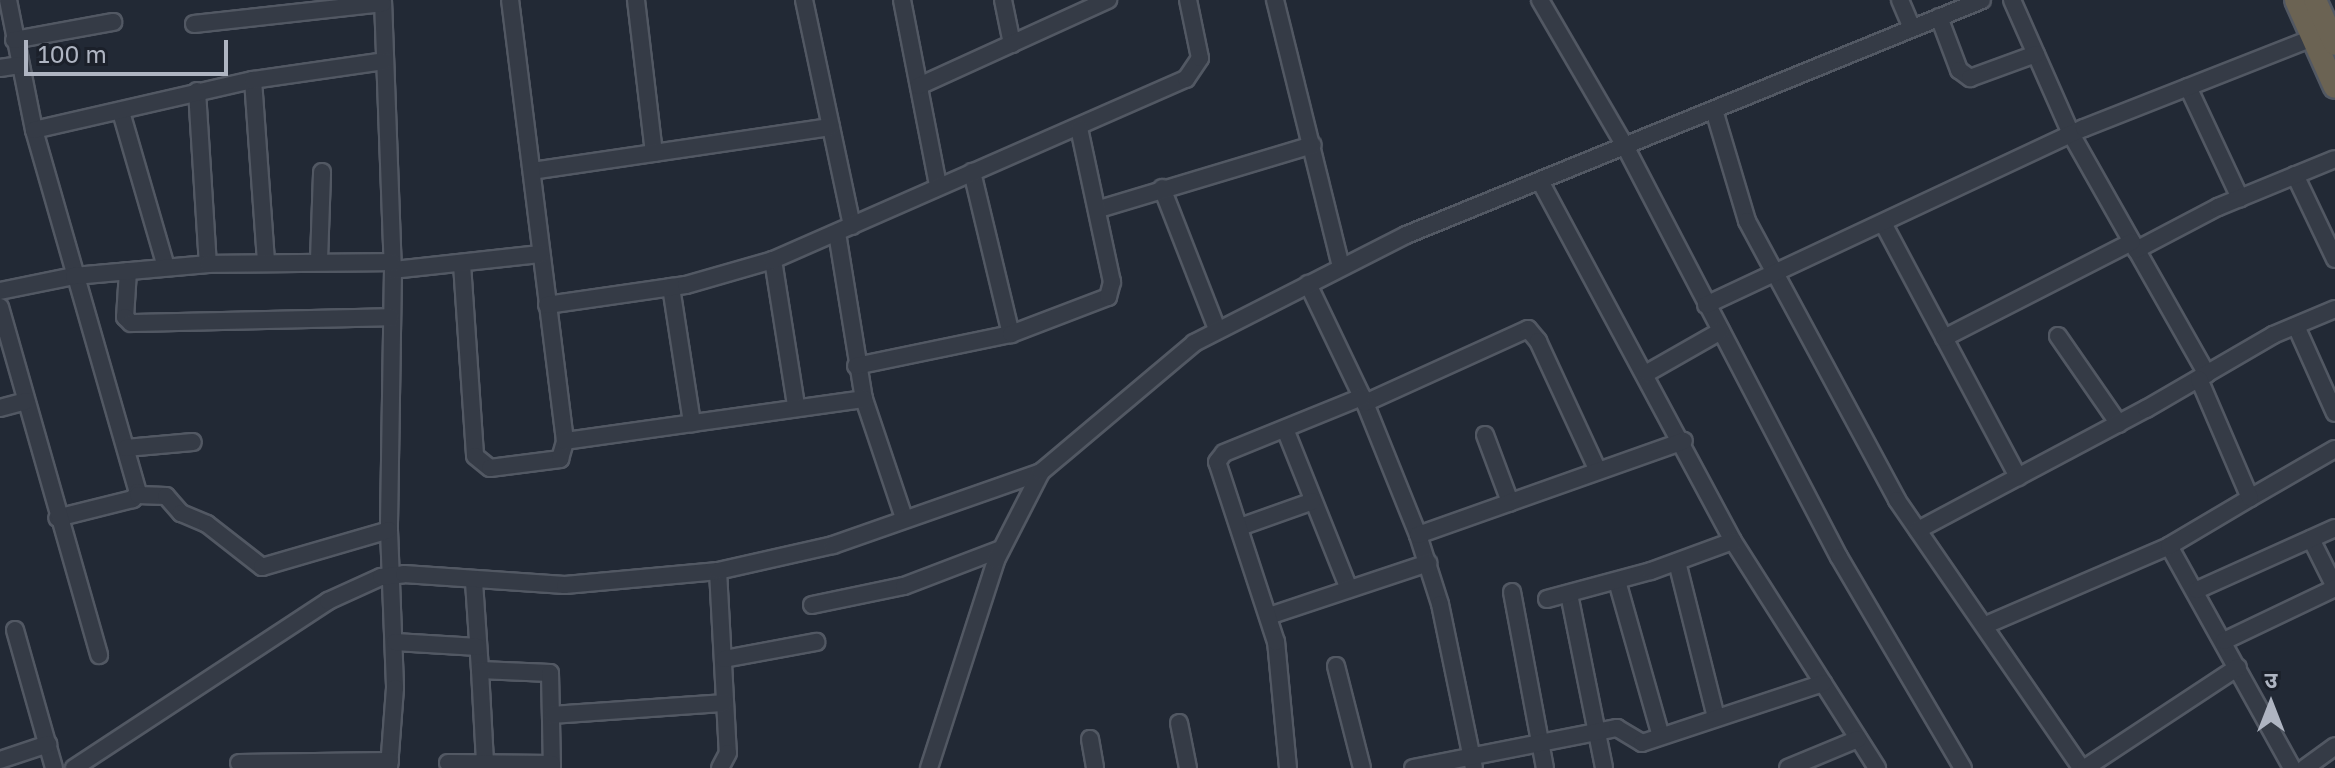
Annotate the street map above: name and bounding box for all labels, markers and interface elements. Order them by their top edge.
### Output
scale bar [28,24,232,74]
text: 100 m [38,39,107,68]
north arrow [2231,664,2311,744]
text: उ [2265,666,2277,693]

